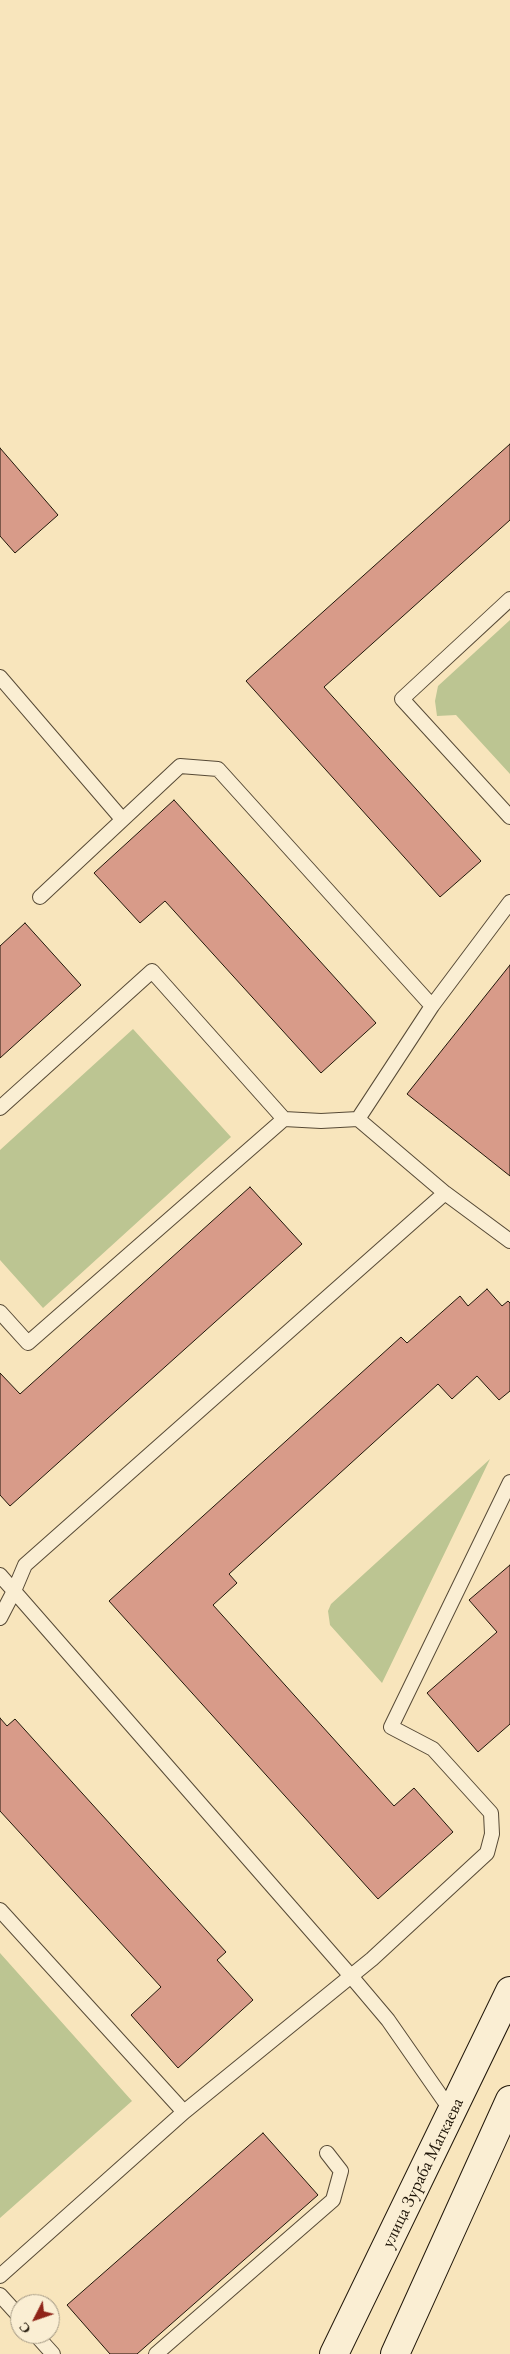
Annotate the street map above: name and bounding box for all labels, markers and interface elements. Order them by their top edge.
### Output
street label: улица Зураба Магкаева [377,2094,469,2252]
north arrow [10,2294,60,2344]
text: С [14,2319,34,2338]

